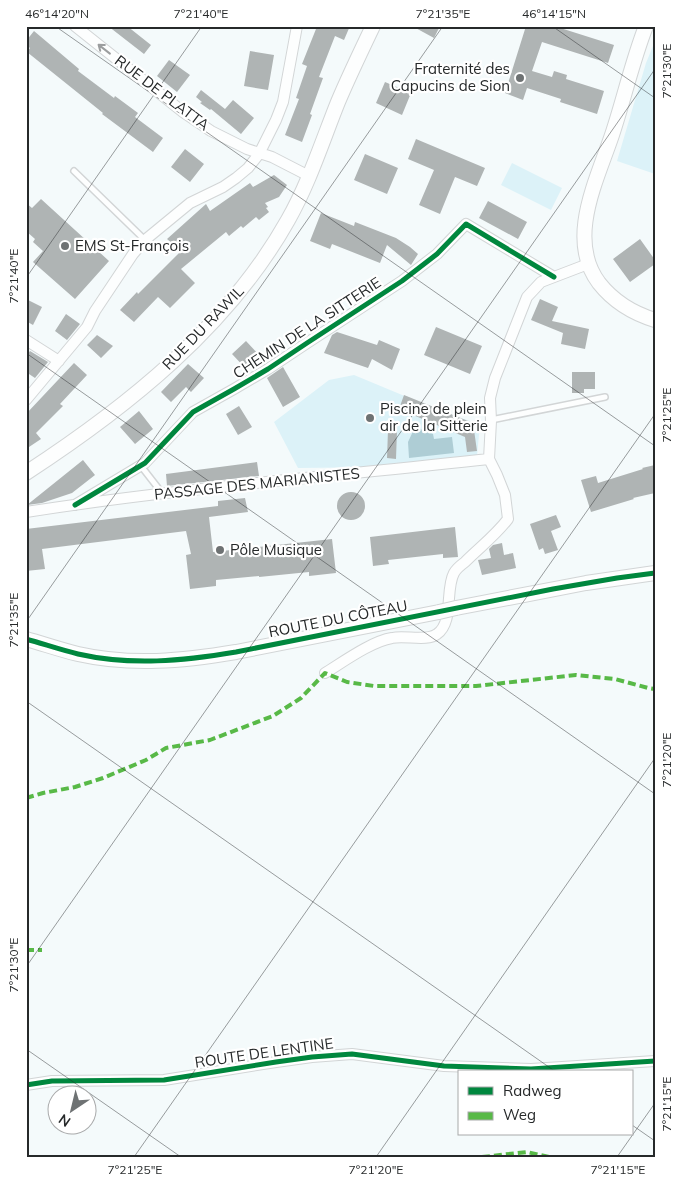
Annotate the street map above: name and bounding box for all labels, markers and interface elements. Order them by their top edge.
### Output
text: 46°14'20"N [25,6,89,21]
text: 7°21'40"E [174,6,228,21]
text: 7°21'35"E [416,6,470,21]
text: 46°14'15"N [522,6,586,21]
one-way arrow [98,43,111,54]
text: 7°21'30"E [659,44,674,98]
street label: RUE DE PLATTA [111,51,213,134]
place label: Fraternité des Capucins de Sion [391,59,510,95]
marker: Fraternité des Capucins de Sion [514,72,526,84]
place label: EMS St-François [75,236,189,255]
marker: EMS St-François [59,240,71,252]
text: 7°21'40"E [6,249,21,303]
street label: CHEMIN DE LA SITTERIE [229,273,384,383]
street label: RUE DU RAWIL [158,282,247,374]
text: 7°21'25"E [659,388,674,442]
place label: Piscine de plein air de la Sitterie [380,399,488,435]
marker: Piscine de plein air de la Sitterie [364,412,376,424]
street label: PASSAGE DES MARIANISTES [153,463,361,504]
place label: Pôle Musique [230,540,322,559]
marker: Pôle Musique [214,544,226,556]
text: 7°21'35"E [6,593,21,647]
street label: ROUTE DU CÔTEAU [267,596,409,641]
text: 7°21'20"E [659,733,674,787]
text: 7°21'30"E [6,938,21,992]
street label: ROUTE DE LENTINE [193,1033,335,1072]
legend [458,1070,634,1136]
text: 7°21'15"E [659,1077,674,1131]
text: Radweg [503,1081,561,1100]
north arrow [48,1086,98,1136]
text: Weg [503,1105,536,1124]
text: N [55,1110,74,1131]
text: 7°21'25"E [108,1162,162,1177]
text: 7°21'20"E [349,1162,403,1177]
text: 7°21'15"E [591,1162,645,1177]

